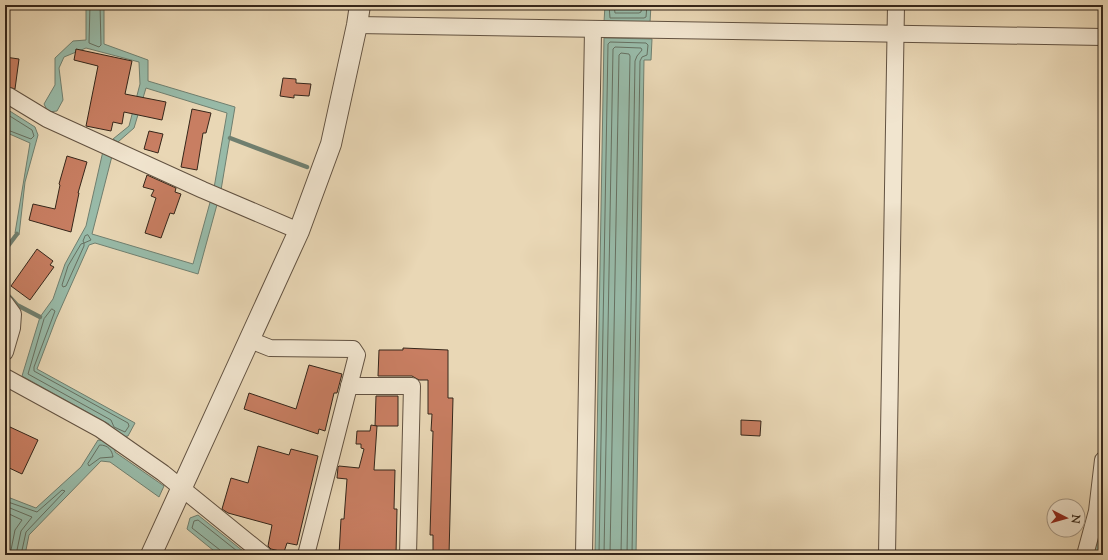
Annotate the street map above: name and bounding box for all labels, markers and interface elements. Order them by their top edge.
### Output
north arrow [1046,498,1086,538]
text: N [1067,513,1083,524]

